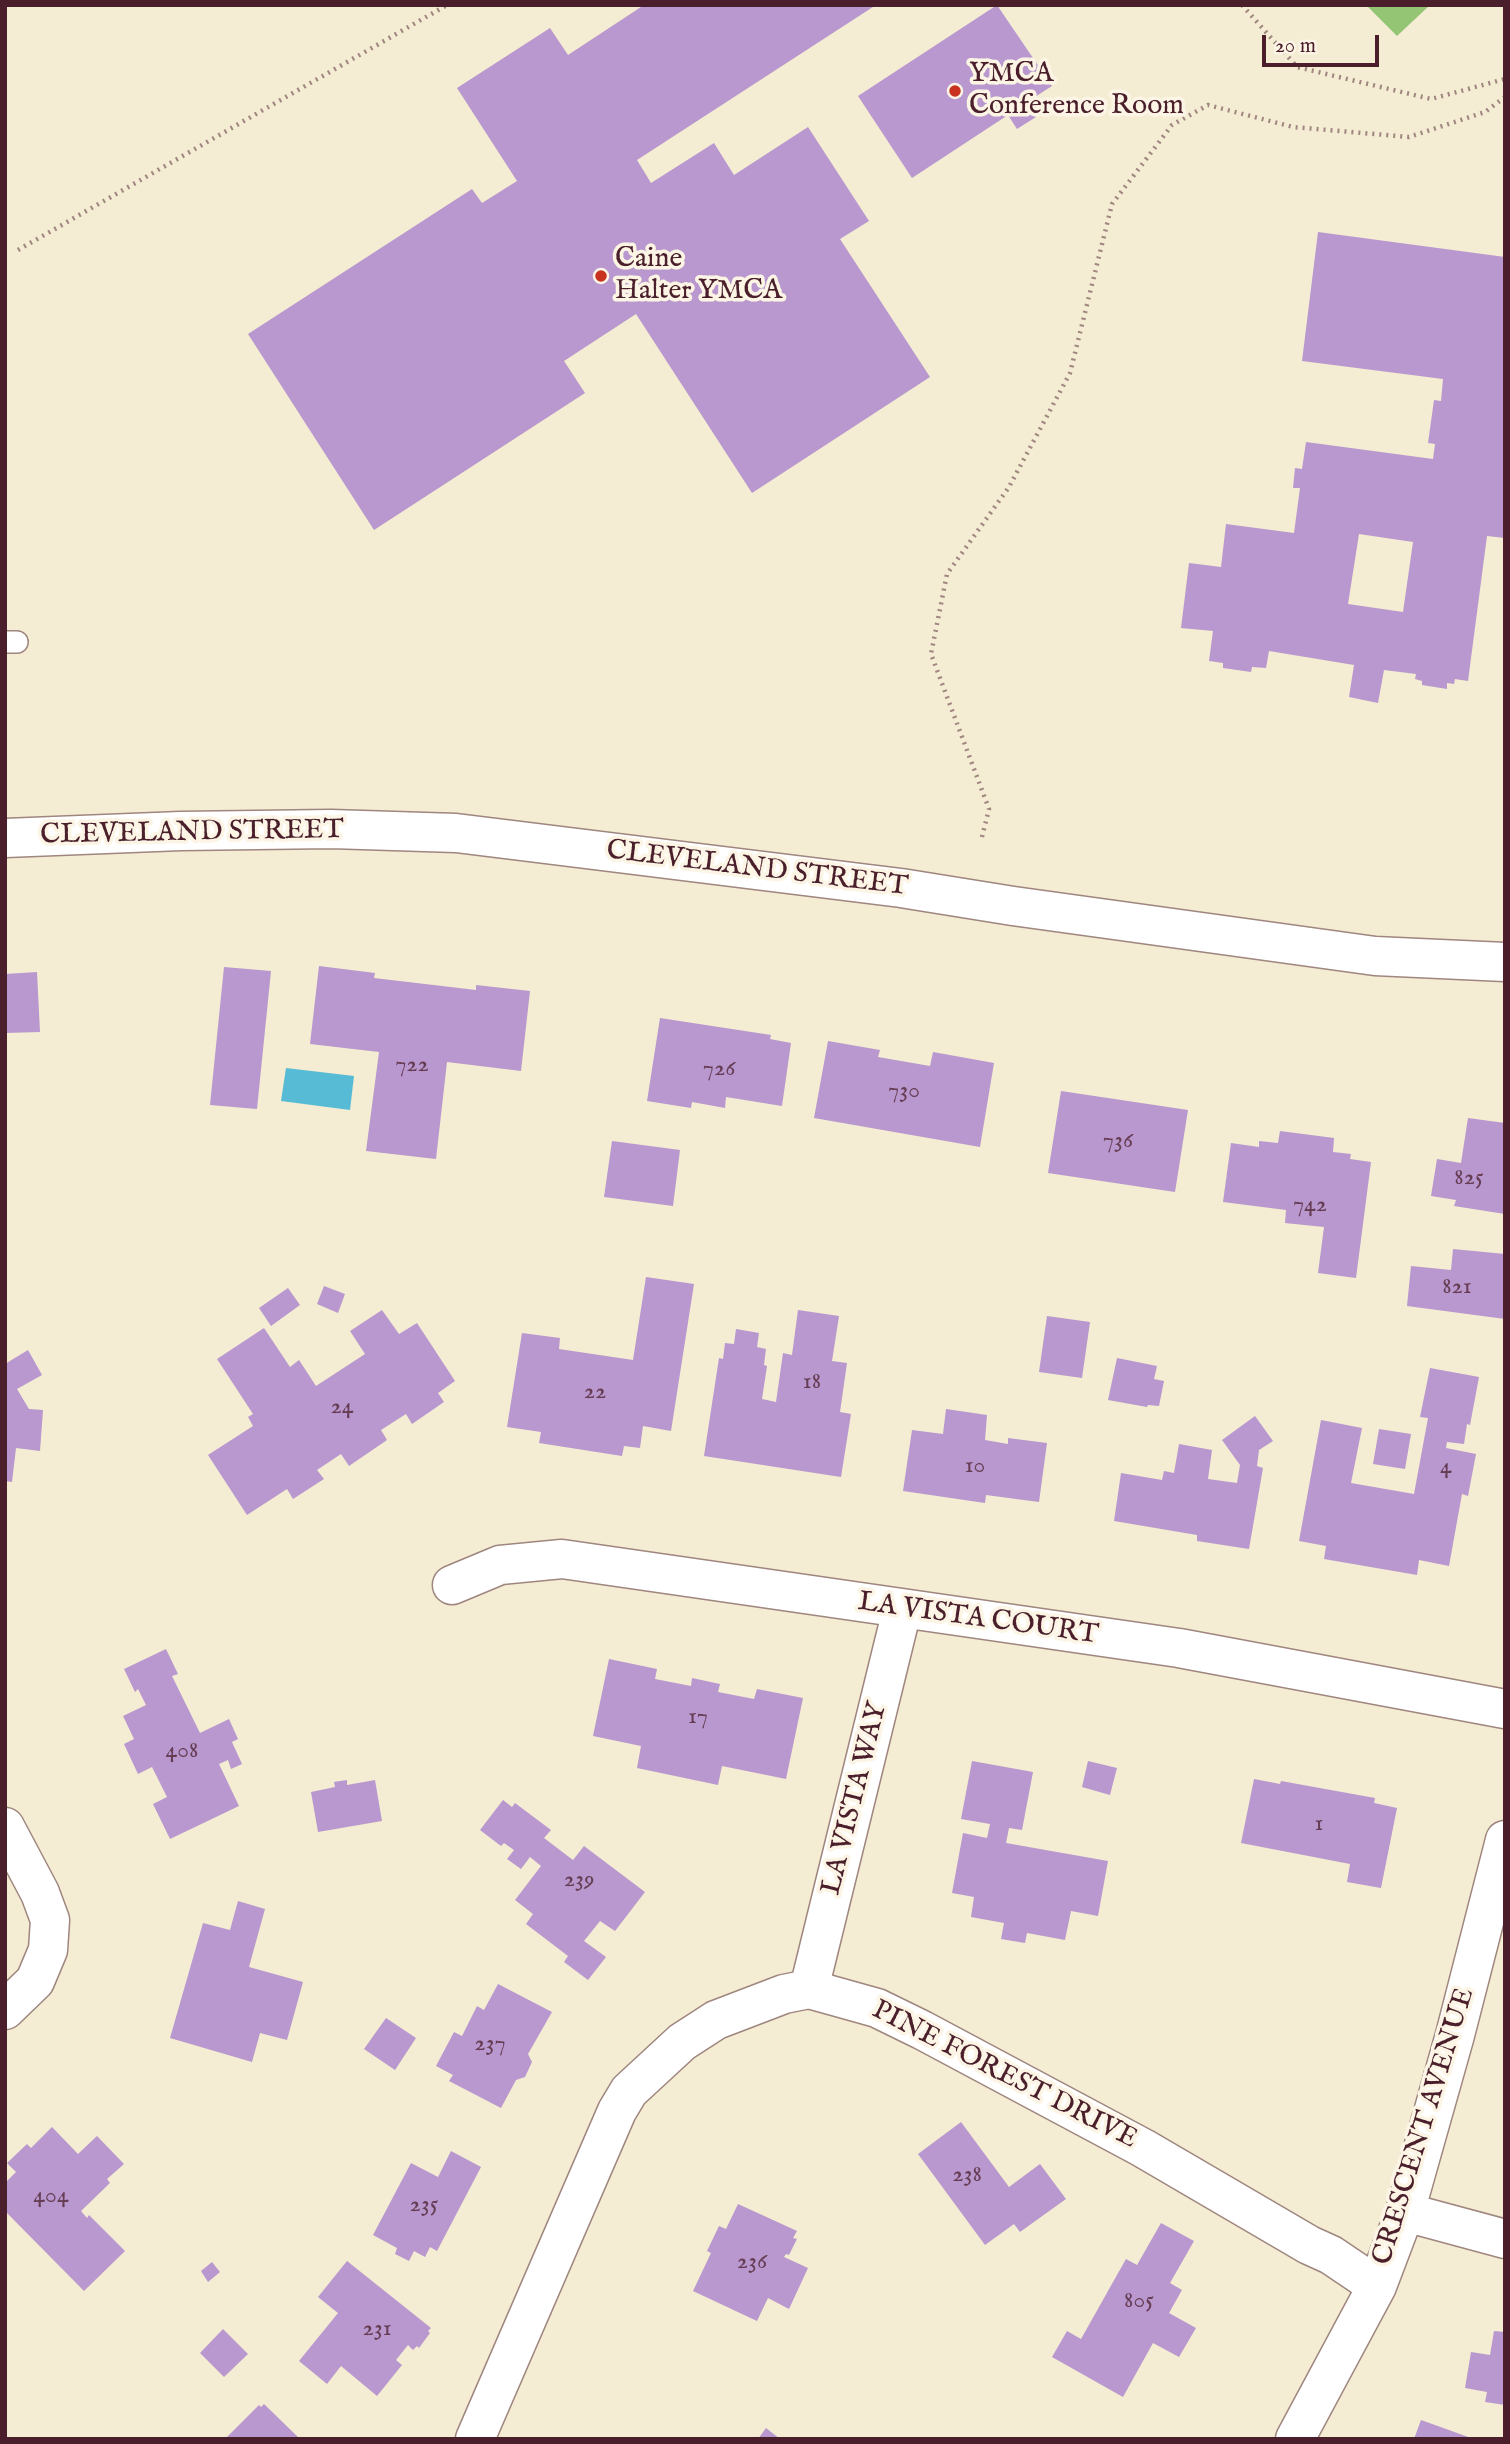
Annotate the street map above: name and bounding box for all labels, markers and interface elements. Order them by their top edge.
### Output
scale bar [1265,21,1382,65]
text: 20 m [1275,33,1316,60]
place label: YMCA Conference Room [969,58,1184,124]
marker: YMCA Conference Room [947,83,963,99]
place label: Caine Halter YMCA [615,243,782,309]
marker: Caine Halter YMCA [593,268,609,284]
street label: CLEVELAND STREET [40,815,344,853]
street label: CLEVELAND STREET [604,835,910,905]
house number: 722 [395,1052,429,1080]
house number: 726 [703,1056,735,1084]
house number: 730 [888,1078,920,1106]
house number: 736 [1103,1128,1133,1156]
house number: 825 [1454,1165,1484,1193]
house number: 742 [1293,1192,1327,1220]
house number: 821 [1442,1274,1472,1302]
house number: 18 [803,1369,821,1397]
house number: 22 [584,1379,606,1407]
house number: 24 [330,1394,354,1422]
house number: 10 [965,1453,985,1481]
house number: 4 [1440,1454,1452,1482]
street label: LA VISTA COURT [856,1587,1100,1653]
street label: LA VISTA WAY [816,1699,896,1899]
house number: 17 [688,1704,708,1732]
house number: 408 [166,1738,198,1766]
house number: 1 [1315,1811,1323,1839]
house number: 239 [564,1867,594,1895]
street label: CRESCENT AVENUE [1367,1984,1483,2270]
street label: PINE FOREST DRIVE [866,1995,1142,2157]
house number: 237 [474,2031,506,2059]
house number: 238 [952,2162,982,2190]
house number: 404 [33,2183,69,2211]
house number: 235 [410,2192,438,2220]
house number: 236 [737,2249,767,2277]
house number: 805 [1124,2288,1154,2316]
house number: 231 [362,2316,392,2344]

